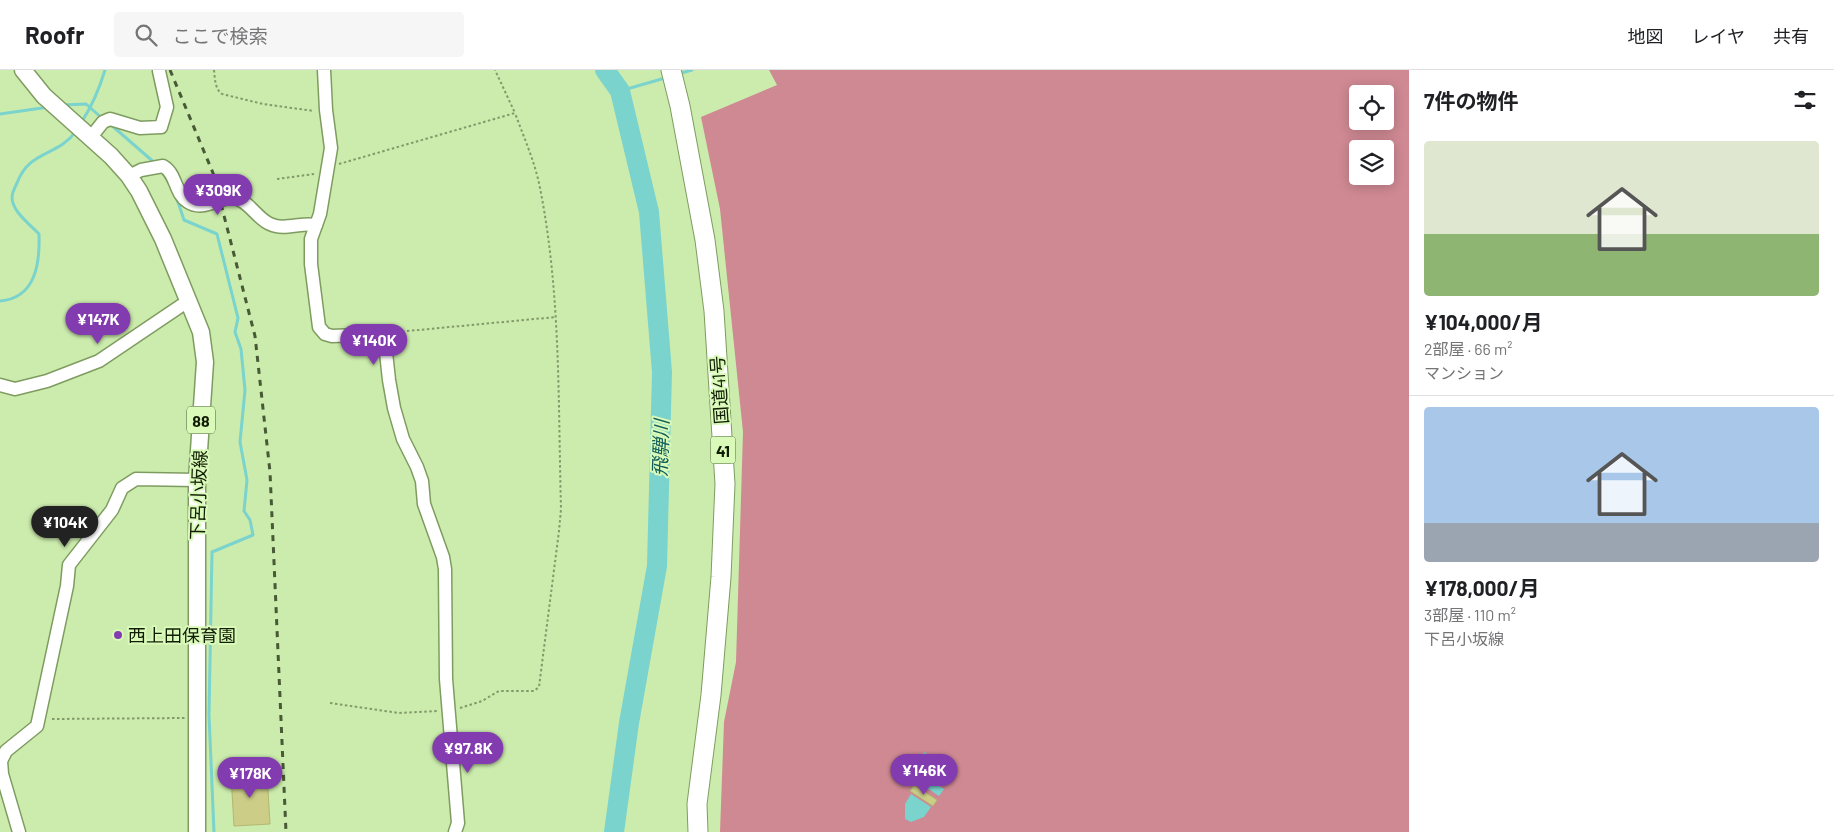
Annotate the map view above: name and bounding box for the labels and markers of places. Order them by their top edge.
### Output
pin: ¥309K [183,174,253,216]
pin: ¥147K [63,302,133,345]
pin: ¥140K [339,324,409,366]
pin: ¥104K [30,506,100,548]
place label: 西上田保育園 [128,624,236,646]
marker: 西上田保育園 [112,629,124,641]
pin: ¥97.8K [427,732,509,774]
pin: ¥146K [889,754,959,796]
pin: ¥178K [215,756,285,799]

